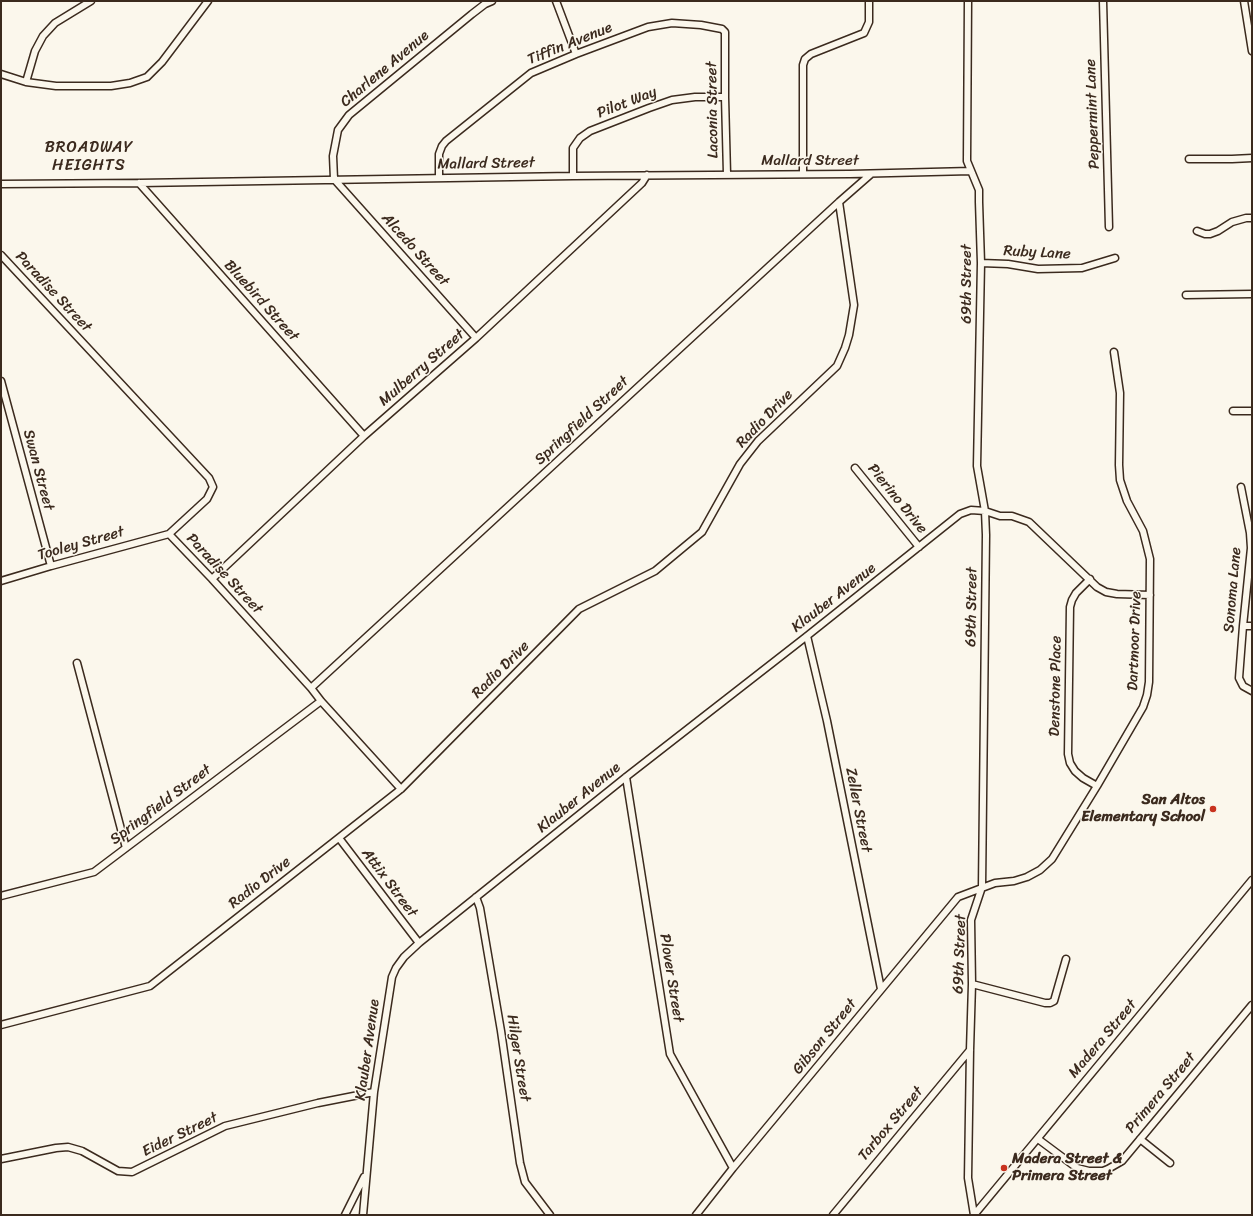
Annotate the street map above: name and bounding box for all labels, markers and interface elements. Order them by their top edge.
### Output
street label: Tiffin Avenue [525,19,615,69]
street label: Charlene Avenue [337,27,433,111]
street label: Peppermint Lane [1082,58,1104,170]
street label: Laconia Street [703,61,723,159]
street label: Pilot Way [595,83,659,123]
district label: BROADWAY HEIGHTS [45,138,133,176]
street label: Mallard Street [761,152,859,170]
street label: Mallard Street [437,154,535,174]
street label: Alcedo Street [377,210,453,290]
street label: Ruby Lane [1003,242,1071,264]
street label: 69th Street [958,244,976,324]
street label: Paradise Street [11,248,95,336]
street label: Bluebird Street [220,257,302,345]
street label: Mulberry Street [375,326,469,410]
street label: Springfield Street [531,373,633,469]
street label: Radio Drive [733,386,797,452]
street label: Swan Street [19,428,57,512]
street label: Pierino Drive [863,460,931,538]
street label: Tooley Street [36,523,126,565]
street label: Paradise Street [182,530,266,618]
street label: Sonoma Lane [1220,546,1246,634]
street label: Klauber Avenue [788,559,880,637]
street label: 69th Street [962,567,982,647]
street label: Dartmoor Drive [1124,591,1146,691]
street label: Denstone Place [1046,636,1066,736]
street label: Radio Drive [468,637,534,703]
street label: Klauber Avenue [534,759,624,837]
street label: Springfield Street [107,761,215,849]
street label: Zeller Street [841,766,875,854]
place label: San Altos Elementary School [1081,791,1205,826]
marker: San Altos Elementary School [1208,804,1218,814]
street label: Attix Street [357,845,421,921]
street label: Radio Drive [225,853,295,913]
street label: 69th Street [950,914,970,994]
street label: Plover Street [655,932,687,1024]
street label: Gibson Street [789,996,861,1078]
street label: Madera Street [1065,996,1141,1082]
street label: Klauber Avenue [352,998,384,1102]
street label: Hilger Street [502,1013,534,1103]
street label: Primera Street [1122,1049,1200,1137]
street label: Tarbox Street [855,1083,927,1165]
street label: Eider Street [139,1109,221,1161]
place label: Madera Street & Primera Street [1012,1150,1122,1185]
marker: Madera Street & Primera Street [999,1163,1009,1173]

